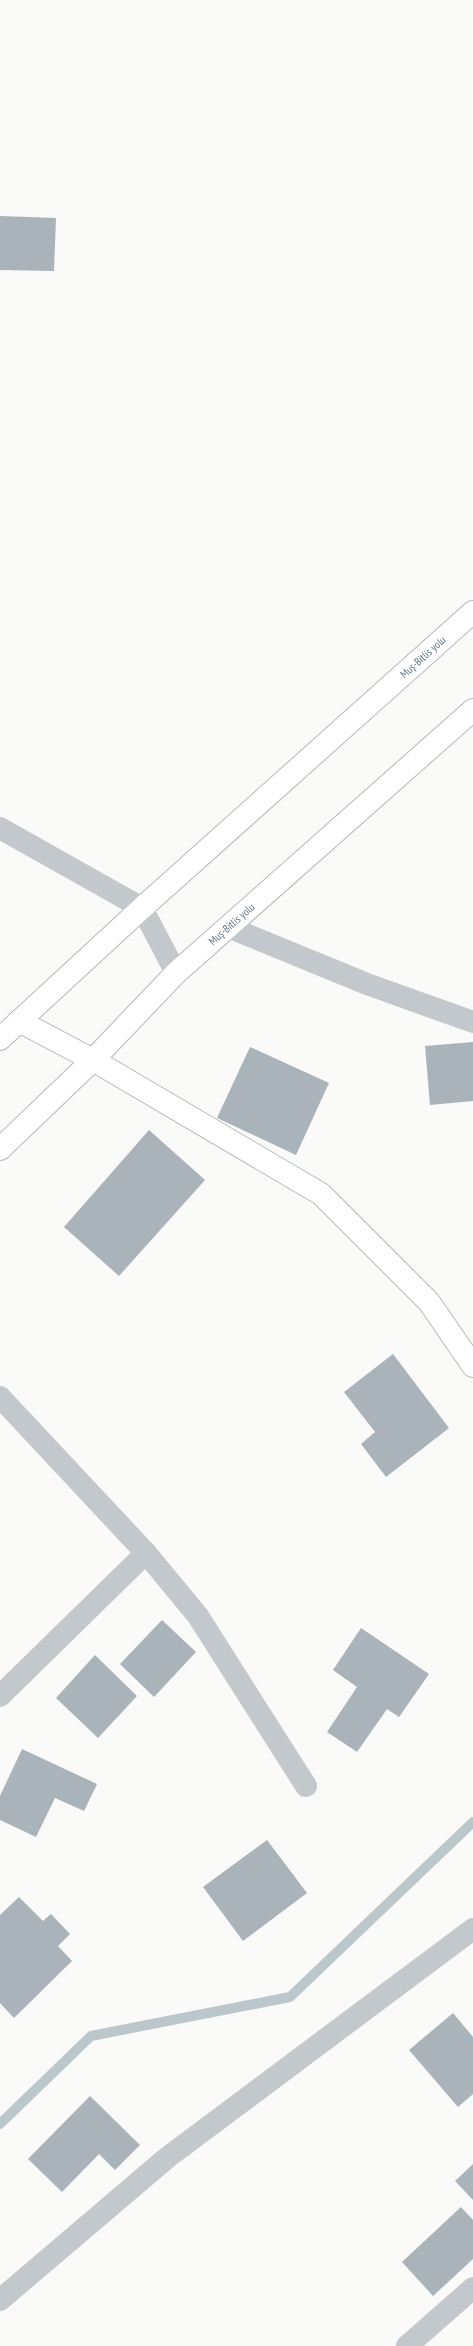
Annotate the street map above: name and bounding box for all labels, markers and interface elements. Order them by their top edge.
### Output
street label: Muş-Bitlis yolu [397,633,449,681]
street label: Muş-Bitlis yolu [206,900,257,948]

